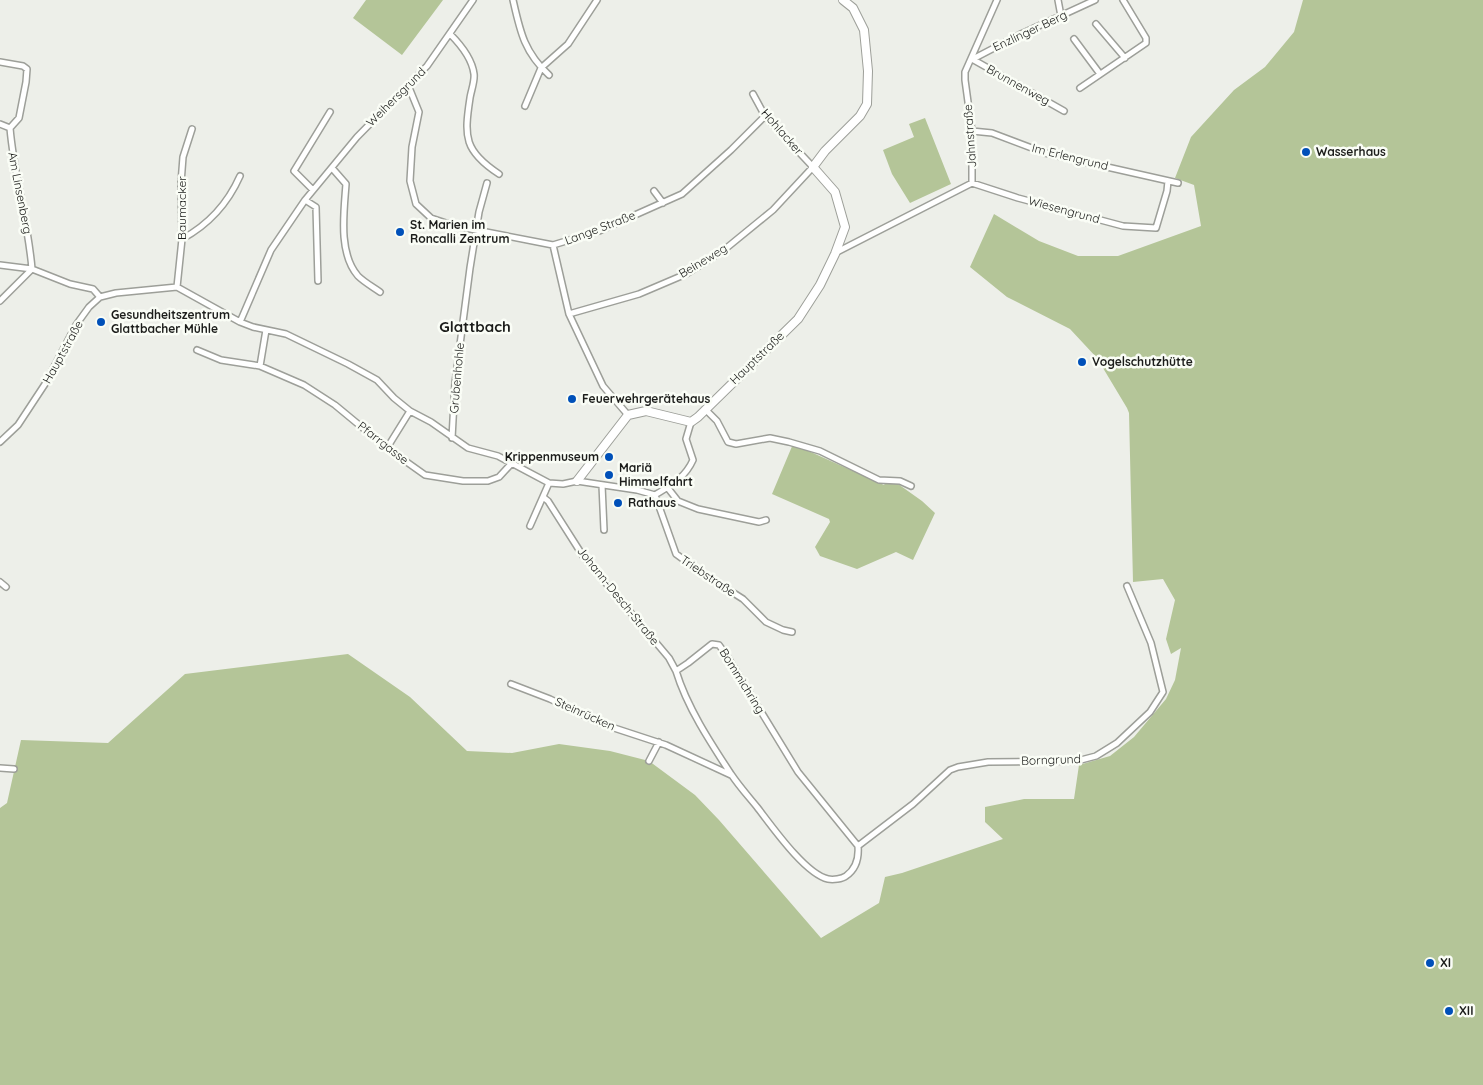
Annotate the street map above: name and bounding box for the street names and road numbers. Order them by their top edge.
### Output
street label: Enzlinger Berg [990,7,1069,54]
street label: Brunnenweg [984,61,1053,108]
street label: Weihersgrund [363,64,428,129]
street label: Jahnstraße [960,104,979,168]
street label: Hohlacker [758,105,807,158]
street label: Im Erlengrund [1030,140,1110,173]
street label: Am Linsenberg [5,151,36,235]
street label: Baumacker [174,176,189,240]
street label: Wiesengrund [1027,193,1102,226]
street label: Lange Straße [562,207,637,248]
street label: Beineweg [676,240,730,281]
street label: Hauptstraße [39,317,86,386]
street label: Hauptstraße [726,328,787,387]
street label: Grubenhohle [446,342,467,414]
street label: Pfarrgasse [355,418,412,467]
street label: Johann-Desch-Straße [574,543,663,648]
street label: Triebstraße [678,552,739,600]
street label: Bommichring [716,645,768,716]
street label: Steinrücken [553,694,618,734]
street label: Borngrund [1021,751,1081,768]

